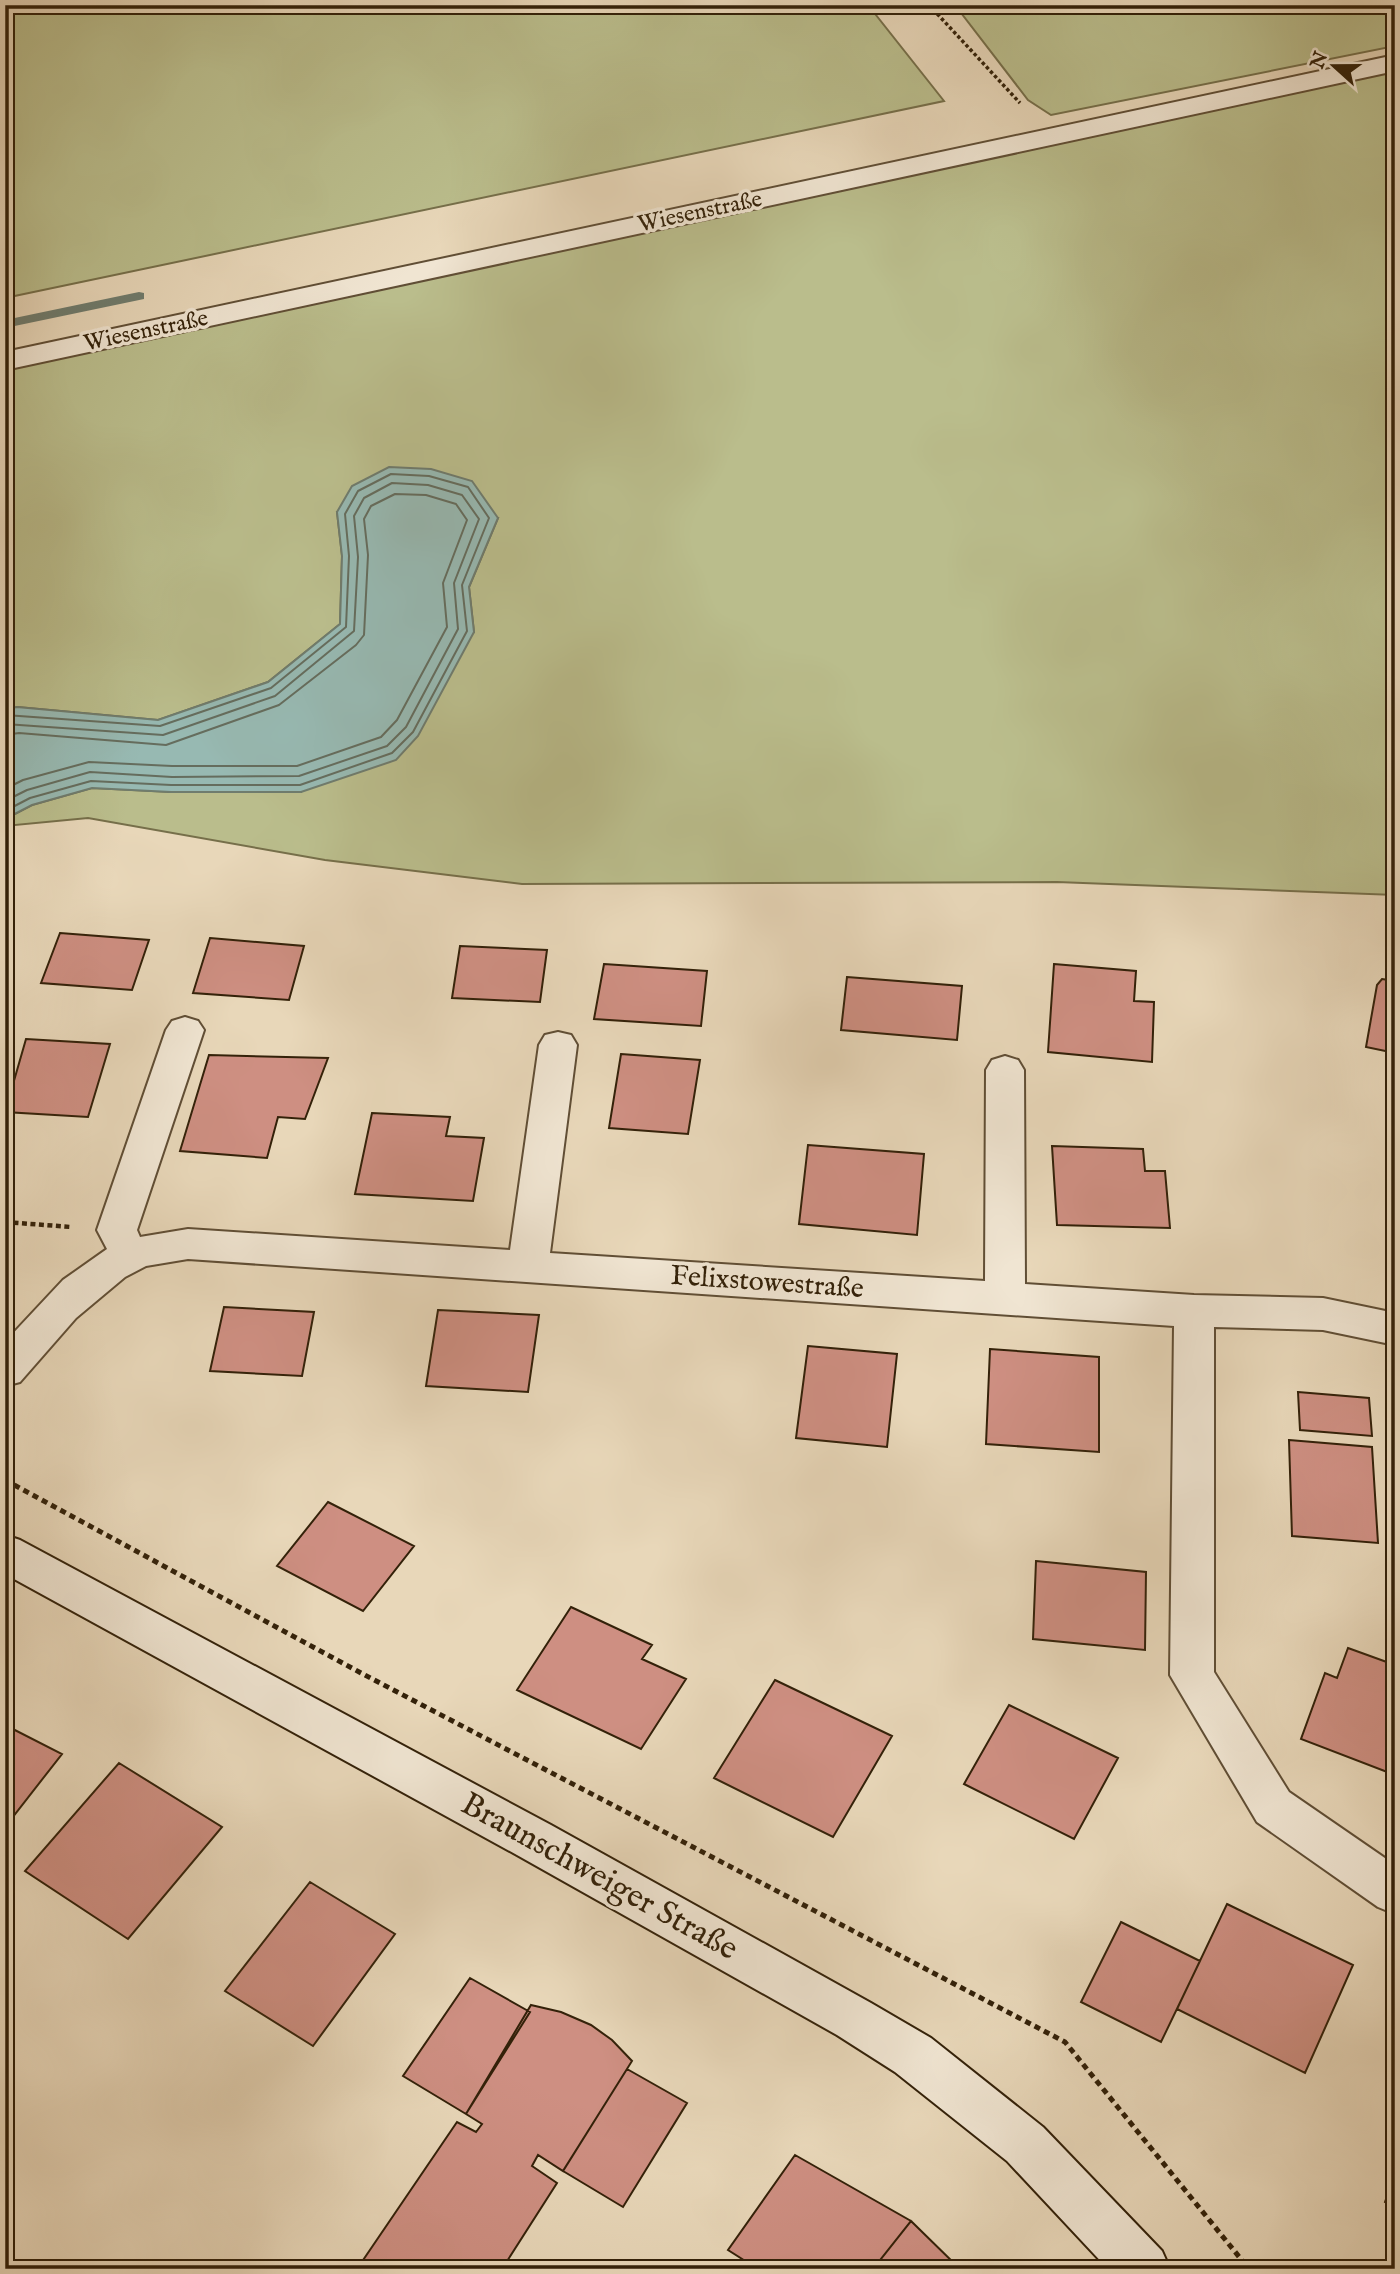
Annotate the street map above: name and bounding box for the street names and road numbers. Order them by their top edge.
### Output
street label: Wiesenstraße [635,185,765,239]
street label: Wiesenstraße [81,304,211,358]
street label: Felixstowestraße [669,1259,865,1307]
street label: Braunschweiger Straße [453,1783,745,1971]

